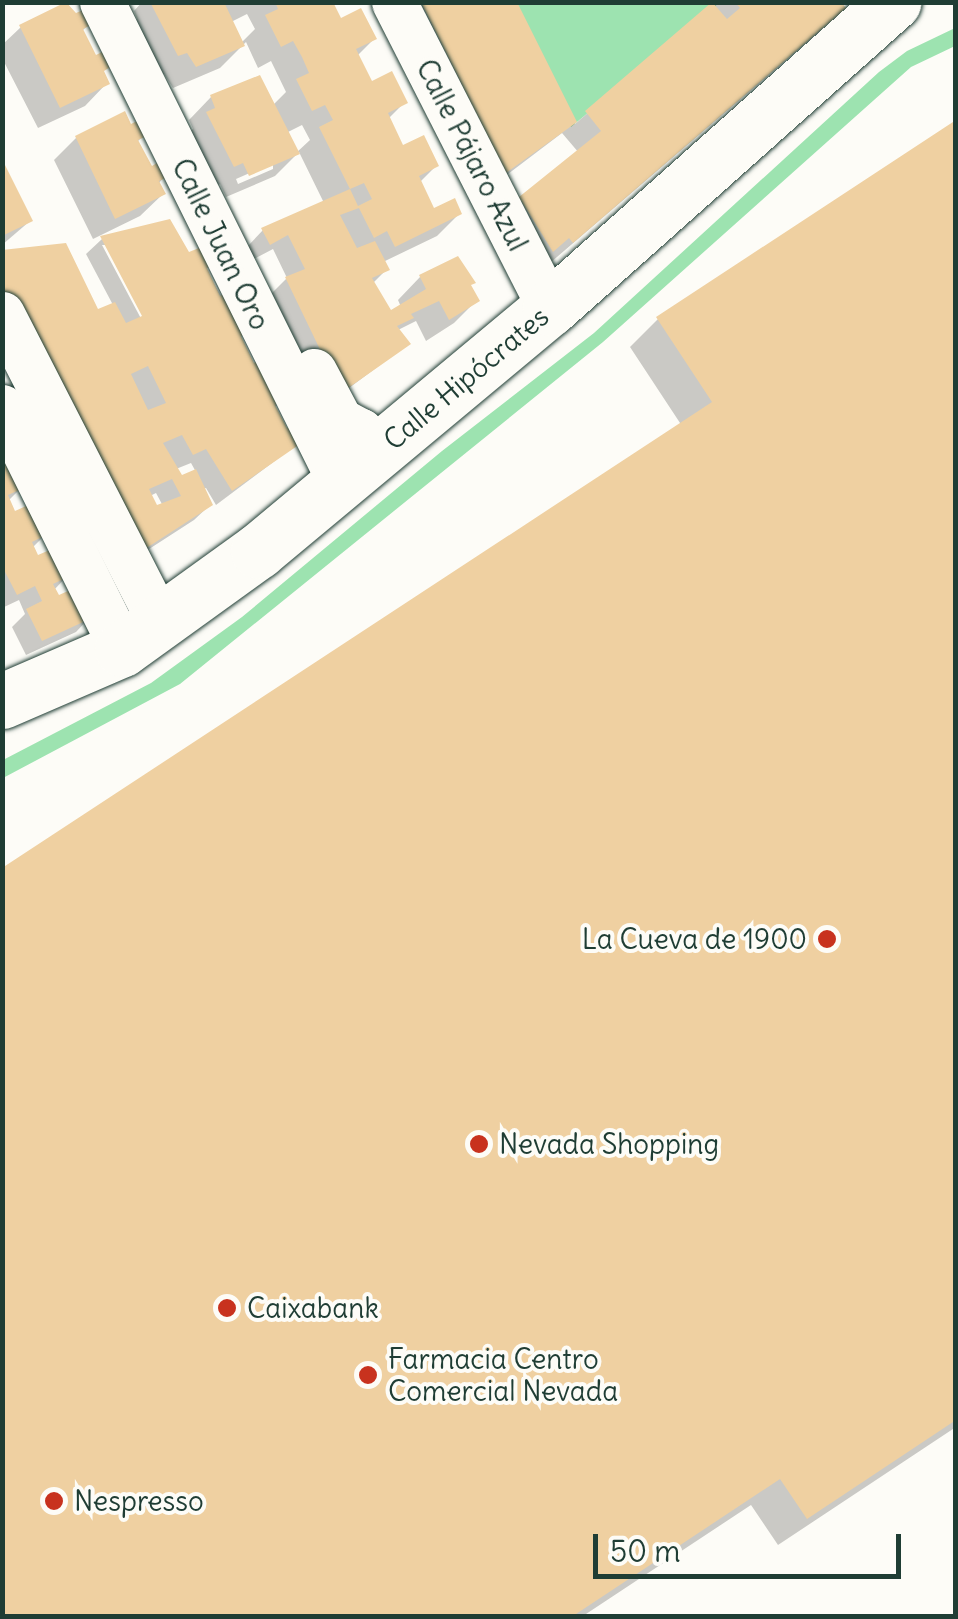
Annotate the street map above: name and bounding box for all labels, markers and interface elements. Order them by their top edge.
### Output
street label: Calle Pájaro Azul [409,54,535,256]
street label: Calle Juan Oro [165,153,277,335]
street label: Calle Hipócrates [377,299,555,457]
place label: La Cueva de 1900 [582,922,807,956]
marker: La Cueva de 1900 [816,928,838,950]
place label: Nevada Shopping [499,1127,719,1161]
marker: Nevada Shopping [468,1133,490,1155]
place label: Caixabank [247,1291,379,1325]
marker: Caixabank [216,1297,238,1319]
place label: Farmacia Centro Comercial Nevada [388,1342,618,1408]
marker: Farmacia Centro Comercial Nevada [357,1364,379,1386]
place label: Nespresso [74,1484,204,1518]
marker: Nespresso [43,1490,65,1512]
scale bar [598,1514,906,1576]
text: 50 m [610,1532,680,1570]

